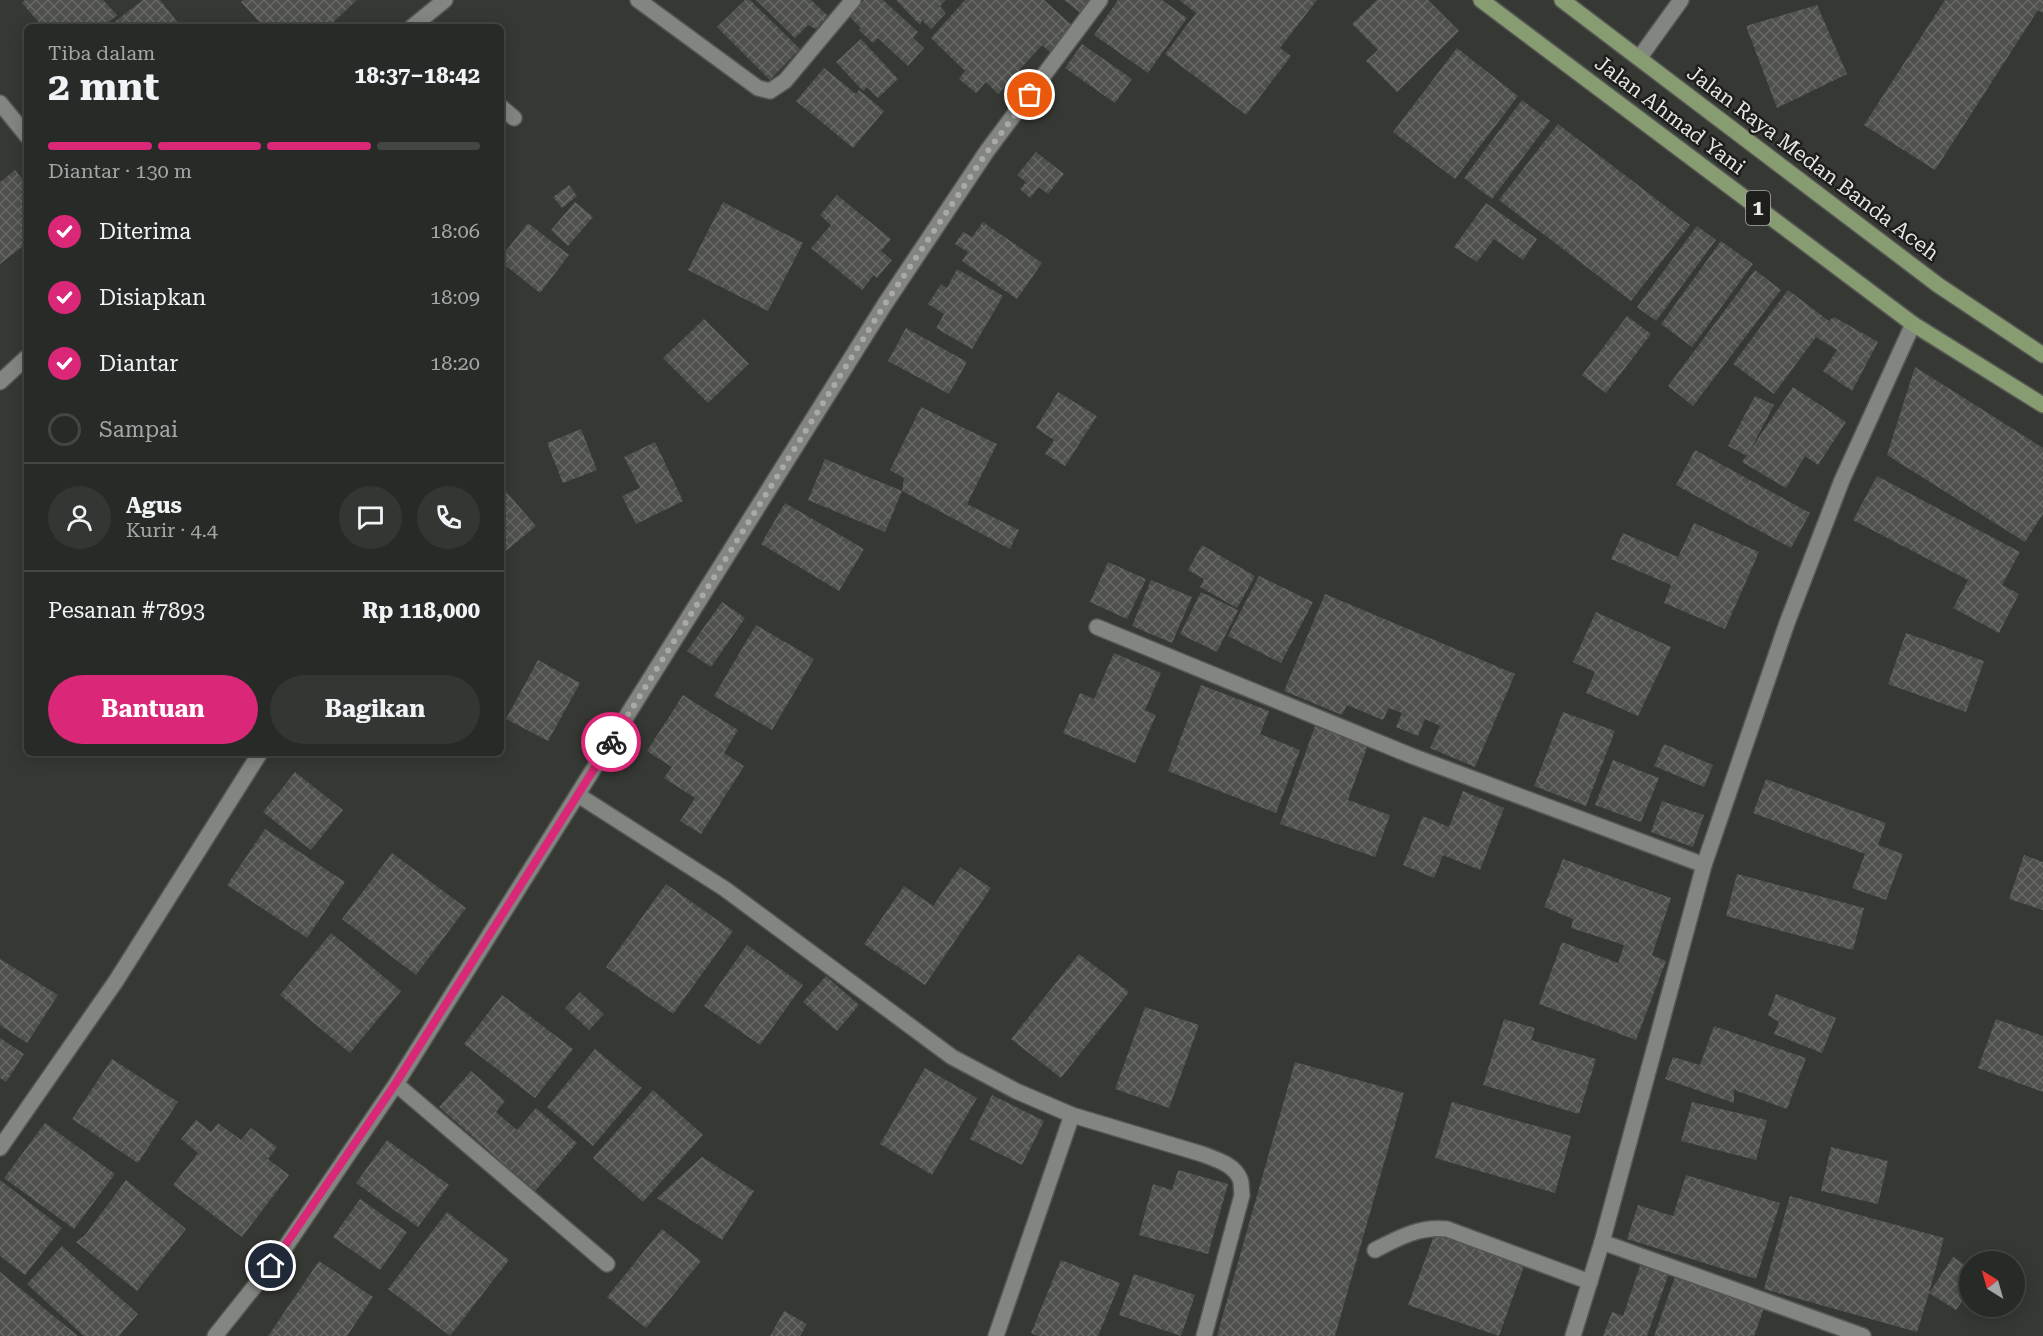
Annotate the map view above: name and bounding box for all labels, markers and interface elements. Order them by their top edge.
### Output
text: Tiba dalam [48,41,155,65]
street label: Jalan Ahmad Yani [1590,51,1750,179]
street label: Jalan Raya Medan Banda Aceh [1682,60,1944,266]
text: 18:37–18:42 [354,63,480,88]
text: 2 mnt [48,64,159,110]
pin [1004,69,1055,120]
icon: bag [1013,78,1046,111]
text: Diantar · 130 m [48,159,192,183]
road number: 1 [1746,191,1770,225]
icon: check [48,215,81,248]
text: Diterima [99,219,191,244]
text: 18:06 [430,219,480,243]
icon: check [48,281,81,314]
text: Disiapkan [99,285,206,310]
text: 18:09 [430,285,480,309]
icon: check [48,347,81,380]
text: Diantar [99,351,178,376]
text: 18:20 [430,351,480,375]
text: Sampai [99,417,178,442]
button: person [48,486,111,549]
button: chat [339,486,402,549]
button: phone [417,486,480,549]
text: Agus [126,493,182,518]
text: Kurir · 4.4 [126,518,218,542]
text: Pesanan #7893 [48,598,205,623]
text: Rp 118,000 [362,598,480,623]
button: Bantuan [48,675,258,744]
button: Bagikan [270,675,480,744]
courier [581,712,641,772]
icon: bike [595,726,628,759]
pin [245,1240,296,1291]
icon: home [254,1249,287,1282]
north arrow [1959,1251,2025,1317]
map controls [1959,1251,2025,1317]

